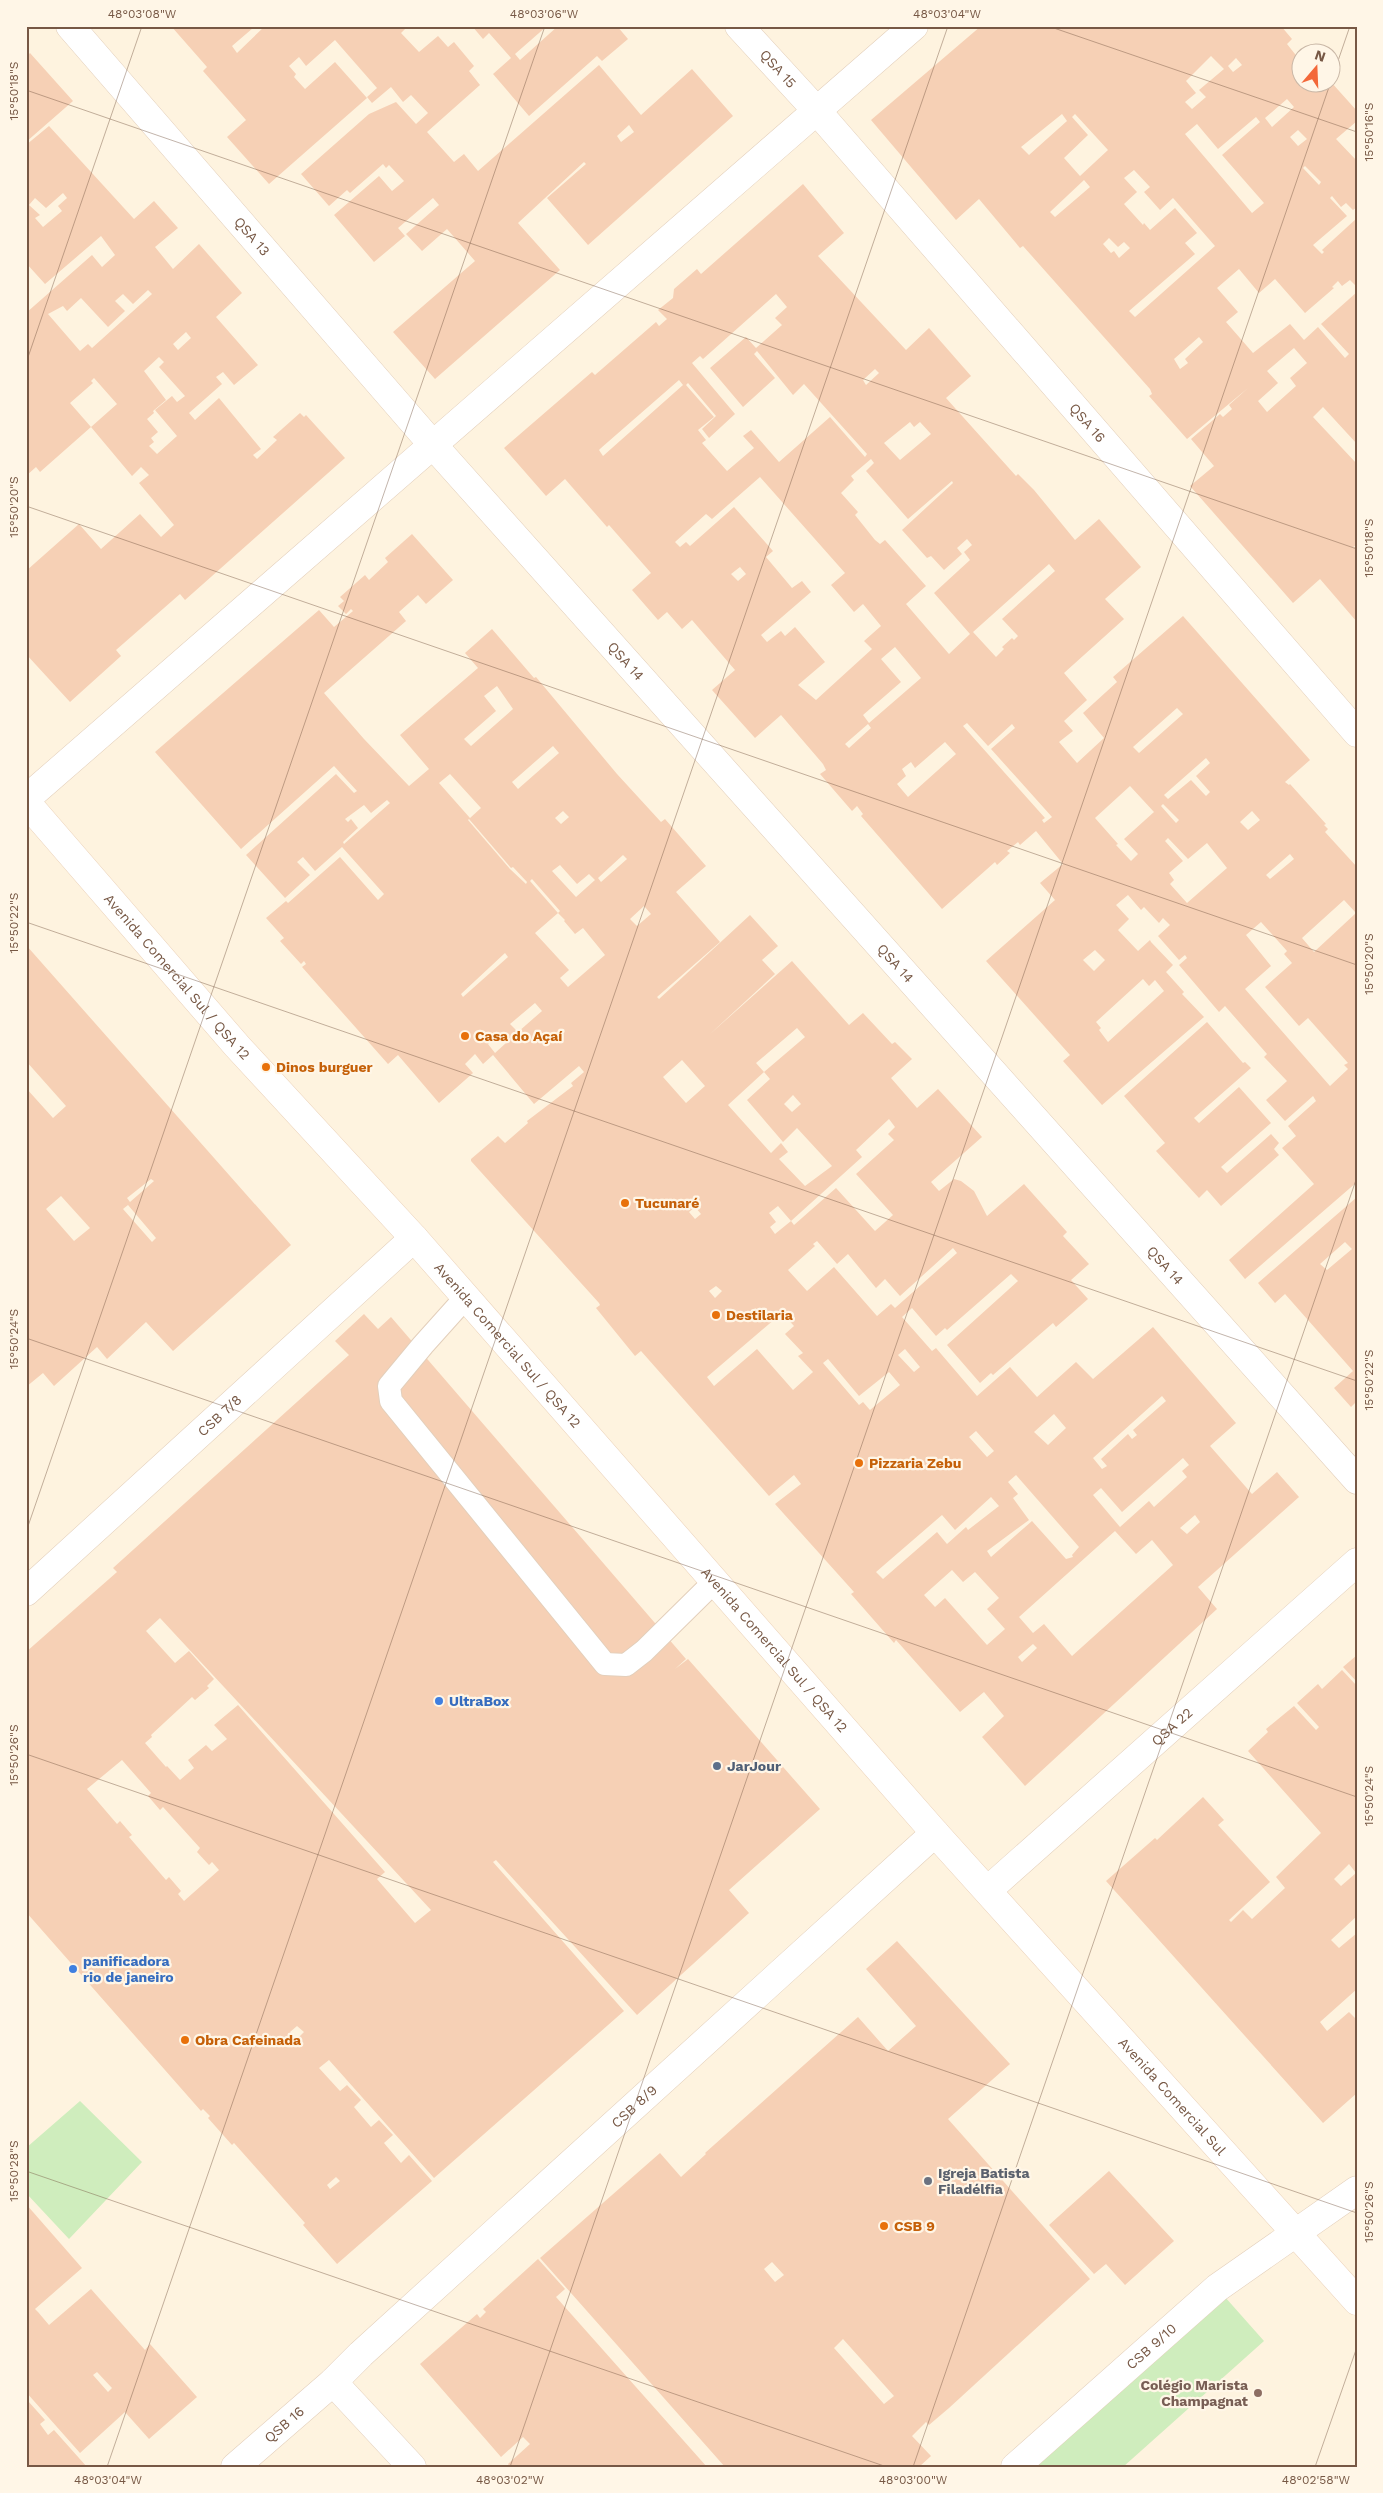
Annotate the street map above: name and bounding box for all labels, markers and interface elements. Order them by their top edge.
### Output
text: 48°03'08"W [108,7,177,21]
text: 48°03'06"W [510,7,579,21]
text: 48°03'04"W [913,7,981,21]
north arrow [1290,42,1340,92]
street label: QSA 15 [757,46,800,91]
text: N [1313,46,1328,65]
text: 15°50'18"S [7,61,21,121]
text: 15°50'16"S [1362,103,1376,161]
street label: QSA 13 [231,213,273,259]
street label: QSA 16 [1066,400,1109,445]
text: 15°50'20"S [7,476,21,538]
text: 15°50'18"S [1362,518,1376,578]
street label: QSA 14 [604,638,647,684]
street label: Avenida Comercial Sul / QSA 12 [101,891,253,1063]
text: 15°50'22"S [7,893,21,953]
text: 15°50'20"S [1362,933,1376,995]
street label: QSA 14 [874,940,917,986]
place label: Casa do Açaí [475,1028,563,1044]
marker: Casa do Açaí [459,1030,471,1042]
place label: Dinos burguer [276,1059,373,1075]
marker: Dinos burguer [260,1061,272,1073]
place label: Tucunaré [635,1195,699,1211]
marker: Tucunaré [619,1197,631,1209]
street label: QSA 14 [1144,1243,1187,1288]
street label: Avenida Comercial Sul / QSA 12 [431,1259,584,1431]
place label: Destilaria [726,1307,794,1323]
text: 15°50'24"S [7,1309,21,1369]
marker: Destilaria [710,1309,722,1321]
text: 15°50'22"S [1362,1350,1376,1410]
street label: CSB 7/8 [194,1391,245,1439]
place label: Pizzaria Zebu [869,1455,961,1471]
marker: Pizzaria Zebu [853,1457,865,1469]
street label: Avenida Comercial Sul / QSA 12 [698,1564,851,1735]
place label: UltraBox [449,1693,510,1709]
marker: UltraBox [433,1695,445,1707]
street label: QSA 22 [1148,1704,1196,1749]
text: 15°50'26"S [7,1724,21,1786]
place label: JarJour [727,1758,781,1774]
marker: JarJour [711,1760,723,1772]
text: 15°50'24"S [1362,1766,1376,1826]
place label: panificadora rio de janeiro [83,1953,174,1985]
marker: panificadora rio de janeiro [67,1963,79,1975]
place label: Obra Cafeinada [195,2032,302,2048]
marker: Obra Cafeinada [179,2034,191,2046]
street label: Avenida Comercial Sul [1115,2034,1230,2159]
street label: CSB 8/9 [608,2081,660,2131]
text: 15°50'28"S [7,2140,21,2202]
place label: Igreja Batista Filadélfia [938,2165,1031,2197]
marker: Igreja Batista Filadélfia [922,2175,934,2187]
text: 15°50'26"S [1362,2181,1376,2243]
place label: CSB 9 [894,2218,935,2234]
marker: CSB 9 [878,2220,890,2232]
street label: CSB 9/10 [1123,2320,1179,2373]
place label: Colégio Marista Champagnat [1140,2377,1249,2409]
marker: Colégio Marista Champagnat [1252,2387,1264,2399]
street label: QSB 16 [261,2403,307,2446]
text: 48°03'04"W [74,2473,142,2487]
text: 48°03'02"W [476,2473,545,2487]
text: 48°03'00"W [879,2473,948,2487]
text: 48°02'58"W [1282,2473,1351,2487]

